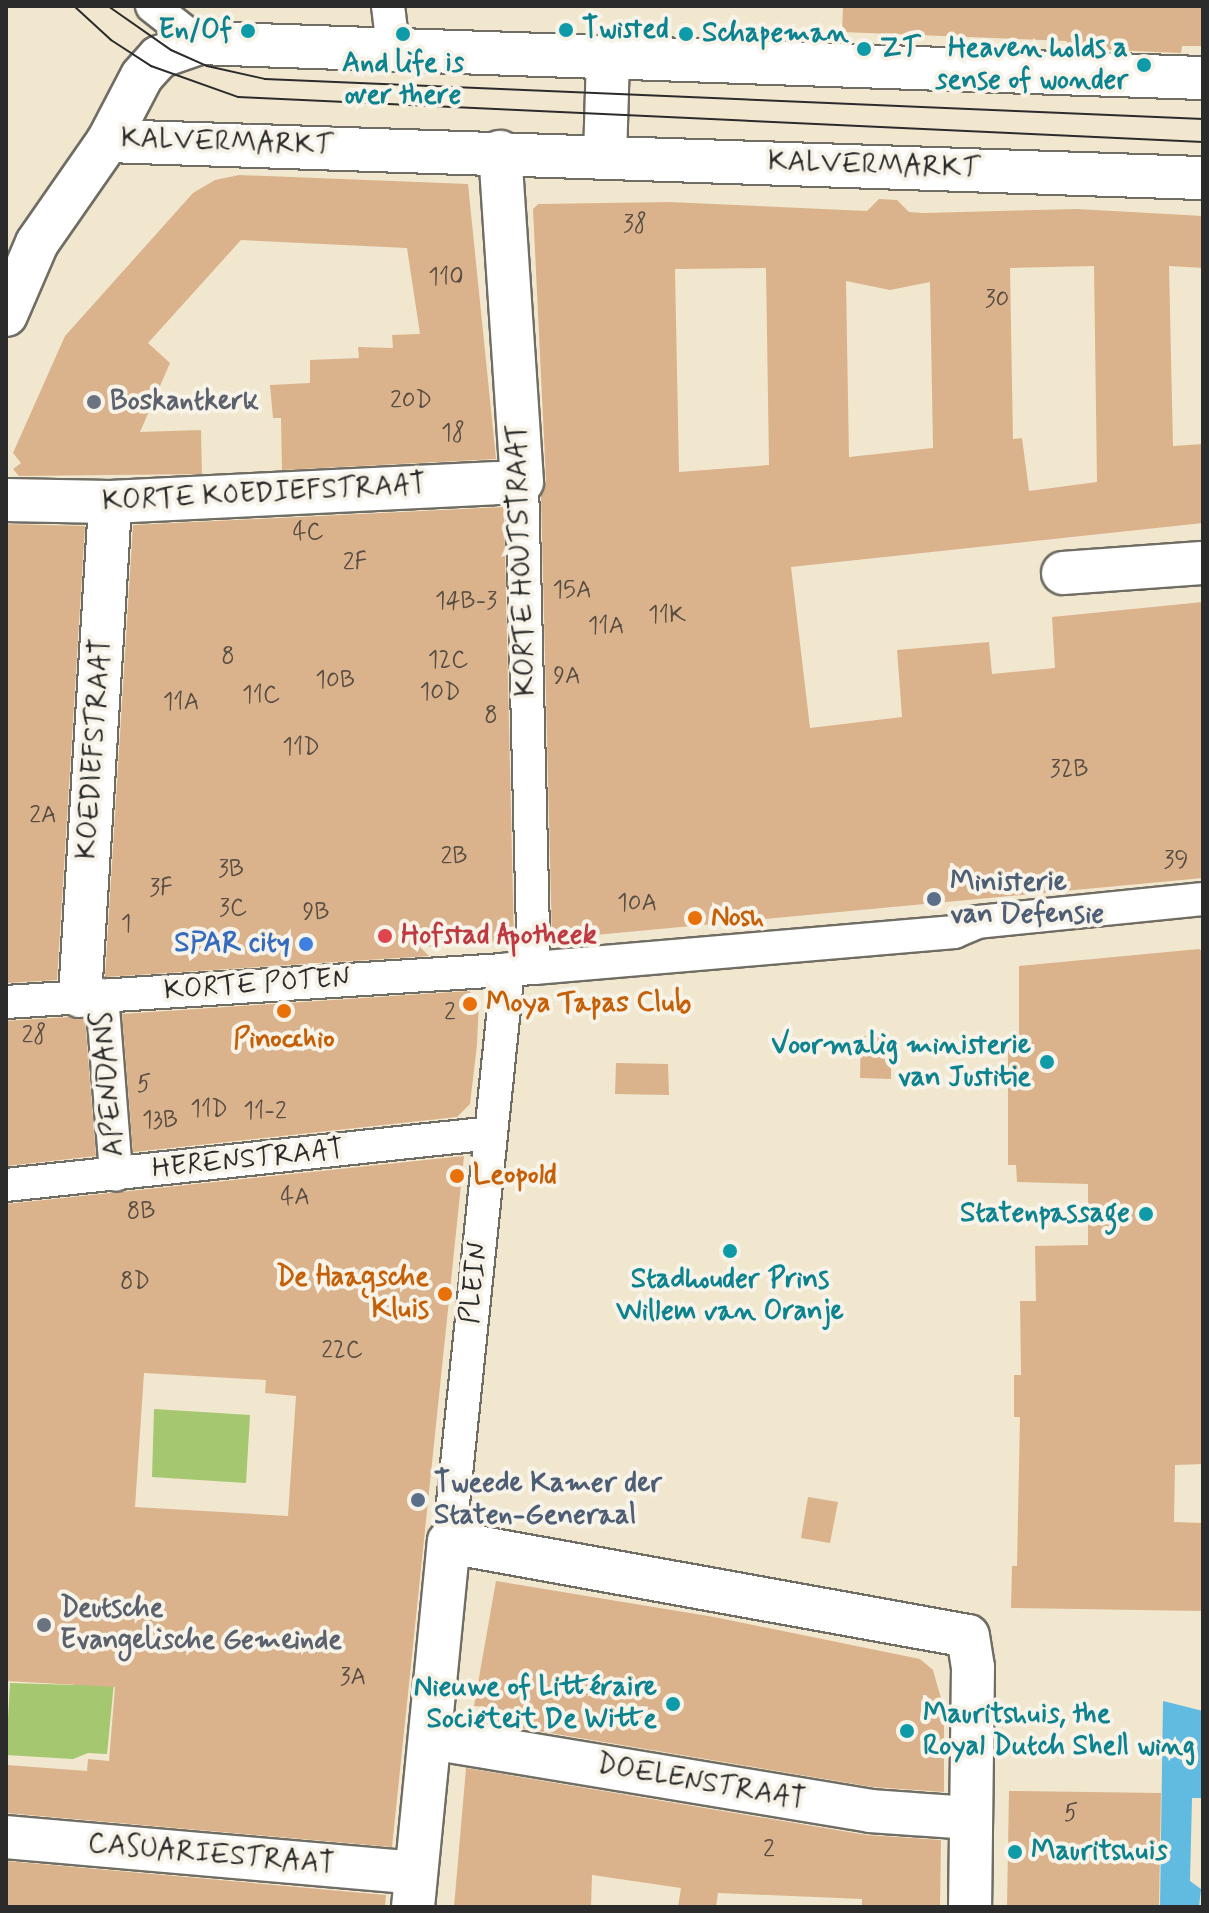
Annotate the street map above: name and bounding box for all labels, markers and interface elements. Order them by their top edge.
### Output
place label: Twisted [582,13,669,47]
place label: En/Of [158,14,232,48]
place label: Schapeman [702,17,849,51]
marker: Twisted [557,21,575,39]
marker: En/Of [239,22,257,40]
marker: And life is over there [394,25,412,43]
marker: Schapeman [677,25,695,43]
place label: ZT [880,32,920,66]
place label: Heaven holds a sense of wonder [937,32,1128,98]
marker: ZT [855,40,873,58]
place label: And life is over there [342,47,464,113]
marker: Heaven holds a sense of wonder [1135,56,1153,74]
street label: KALVERMARKT [120,123,334,163]
street label: KALVERMARKT [767,146,981,186]
house number: 38 [623,211,647,239]
house number: 110 [428,264,464,292]
house number: 30 [985,286,1009,314]
place label: Boskantkerk [110,385,259,419]
house number: 20D [390,387,432,415]
marker: Boskantkerk [85,393,103,411]
house number: 18 [441,420,465,448]
street label: KORTE HOUTSTRAAT [500,422,544,698]
street label: KORTE KOEDIEFSTRAAT [103,469,425,519]
house number: 4C [292,519,324,547]
house number: 2F [343,549,367,577]
house number: 15A [552,577,592,605]
house number: 14B-3 [435,588,497,616]
house number: 11K [648,602,686,630]
house number: 11A [588,613,624,641]
street label: KOEDIEFSTRAAT [71,638,119,860]
house number: 8 [221,643,235,671]
house number: 12C [428,647,468,675]
house number: 9A [553,663,581,691]
house number: 10B [315,667,355,695]
house number: 10D [420,679,460,707]
house number: 11C [242,682,280,710]
house number: 11A [163,689,199,717]
house number: 8 [484,702,498,730]
house number: 11D [282,734,320,762]
house number: 32B [1050,756,1088,784]
house number: 2A [29,802,57,830]
house number: 2B [441,843,467,871]
house number: 39 [1163,847,1189,875]
house number: 3B [218,856,244,884]
place label: Ministerie van Defensie [950,866,1113,932]
house number: 3F [149,875,173,903]
house number: 10A [617,890,657,918]
marker: Ministerie van Defensie [925,890,943,908]
house number: 3C [219,895,247,923]
house number: 9B [303,899,329,927]
place label: Nosh [711,901,764,935]
marker: Nosh [686,909,704,927]
house number: 1 [121,911,131,939]
place label: Hofstad Apotheek [401,919,597,953]
place label: SPAR city [174,927,290,961]
marker: Hofstad Apotheek [376,927,394,945]
marker: SPAR city [297,935,315,953]
street label: KORTE POTEN [160,962,354,1008]
place label: Moya Tapas Club [486,987,683,1021]
marker: Moya Tapas Club [461,995,479,1013]
house number: 2 [444,999,456,1027]
marker: Pinocchio [275,1002,293,1020]
street label: APENDANS [86,1010,132,1158]
house number: 28 [22,1022,46,1050]
place label: Pinocchio [233,1023,335,1057]
place label: Voormalig ministerie van Justitie [782,1029,1031,1095]
marker: Voormalig ministerie van Justitie [1038,1053,1056,1071]
house number: 5 [137,1071,151,1099]
house number: 11D [190,1096,228,1124]
house number: 11-2 [243,1098,287,1126]
house number: 13B [142,1107,178,1135]
street label: HERENSTRAAT [151,1133,345,1187]
place label: Leopold [473,1159,557,1193]
marker: Leopold [448,1167,466,1185]
house number: 4A [280,1184,310,1212]
place label: Statenpassage [960,1197,1130,1231]
house number: 8B [127,1198,155,1226]
marker: Statenpassage [1137,1205,1155,1223]
street label: PLEIN [454,1241,496,1325]
marker: Stadhouder Prins Willem van Oranje [721,1242,739,1260]
place label: De Haagsche Kluis [278,1261,429,1327]
place label: Stadhouder Prins Willem van Oranje [621,1263,839,1329]
house number: 8D [120,1268,150,1296]
marker: De Haagsche Kluis [436,1285,454,1303]
house number: 22C [321,1337,363,1365]
place label: Tweede Kamer der Staten-Generaal [434,1467,663,1533]
marker: Tweede Kamer der Staten-Generaal [409,1491,427,1509]
place label: Deutsche Evangelische Gemeinde [60,1592,343,1658]
marker: Deutsche Evangelische Gemeinde [35,1616,53,1634]
house number: 3A [340,1664,366,1692]
place label: Nieuwe of Littéraire Sociëteit De Witte [411,1671,657,1737]
marker: Nieuwe of Littéraire Sociëteit De Witte [664,1695,682,1713]
place label: Mauritshuis, the Royal Dutch Shell wing [923,1698,1189,1764]
marker: Mauritshuis, the Royal Dutch Shell wing [898,1722,916,1740]
street label: DOELENSTRAAT [594,1748,808,1818]
house number: 5 [1064,1800,1078,1828]
street label: CASUARIESTRAAT [86,1827,336,1883]
place label: Mauritshuis [1031,1835,1167,1869]
house number: 2 [763,1836,775,1864]
marker: Mauritshuis [1006,1843,1024,1861]

